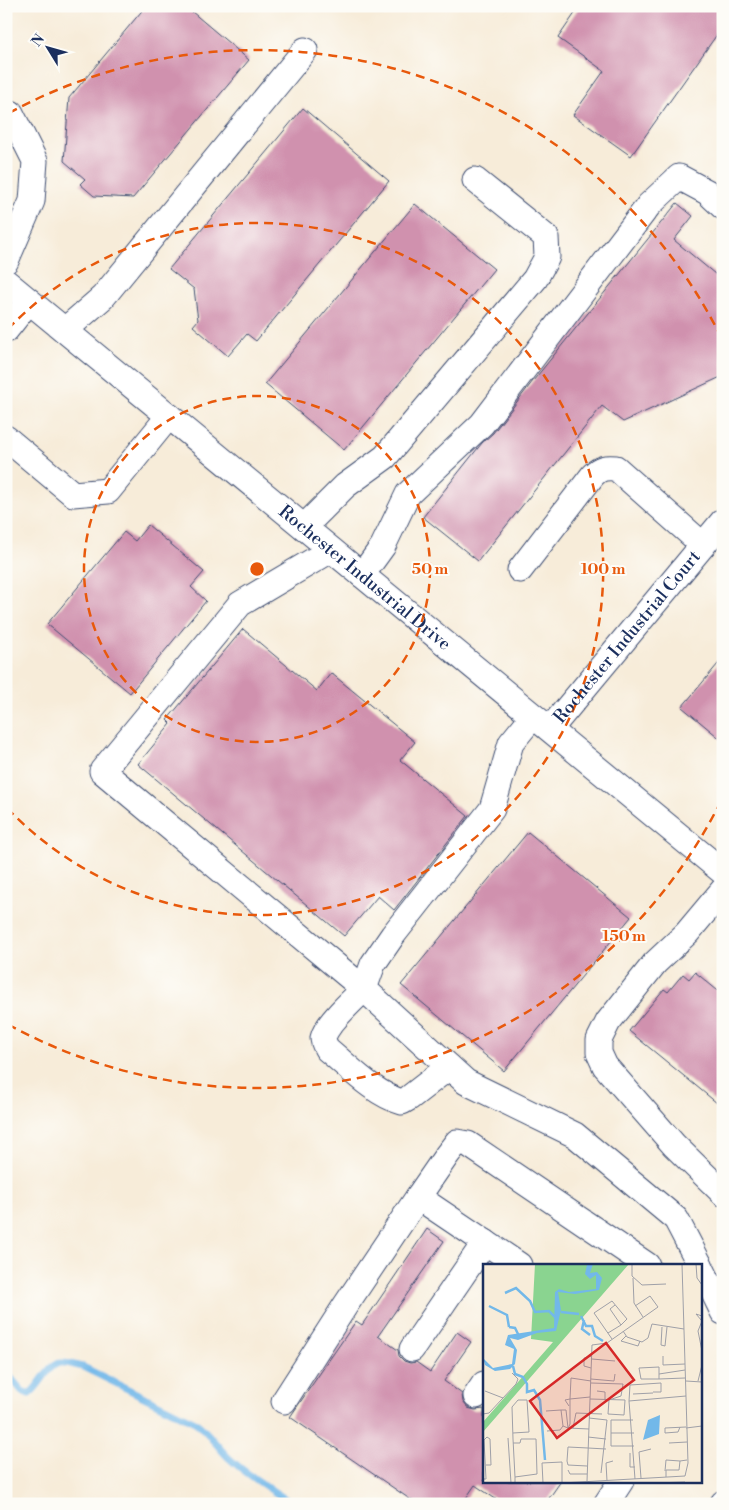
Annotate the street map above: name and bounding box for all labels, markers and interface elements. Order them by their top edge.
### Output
north arrow [22,22,72,72]
text: N [28,31,49,51]
street label: Rochester Industrial Drive [274,500,456,655]
street label: Rochester Industrial Court [548,545,706,728]
centre of rings [248,560,266,578]
text: 50 m [412,560,448,579]
text: 100 m [581,560,626,579]
text: 150 m [602,927,646,946]
inset map [483,1264,702,1482]

